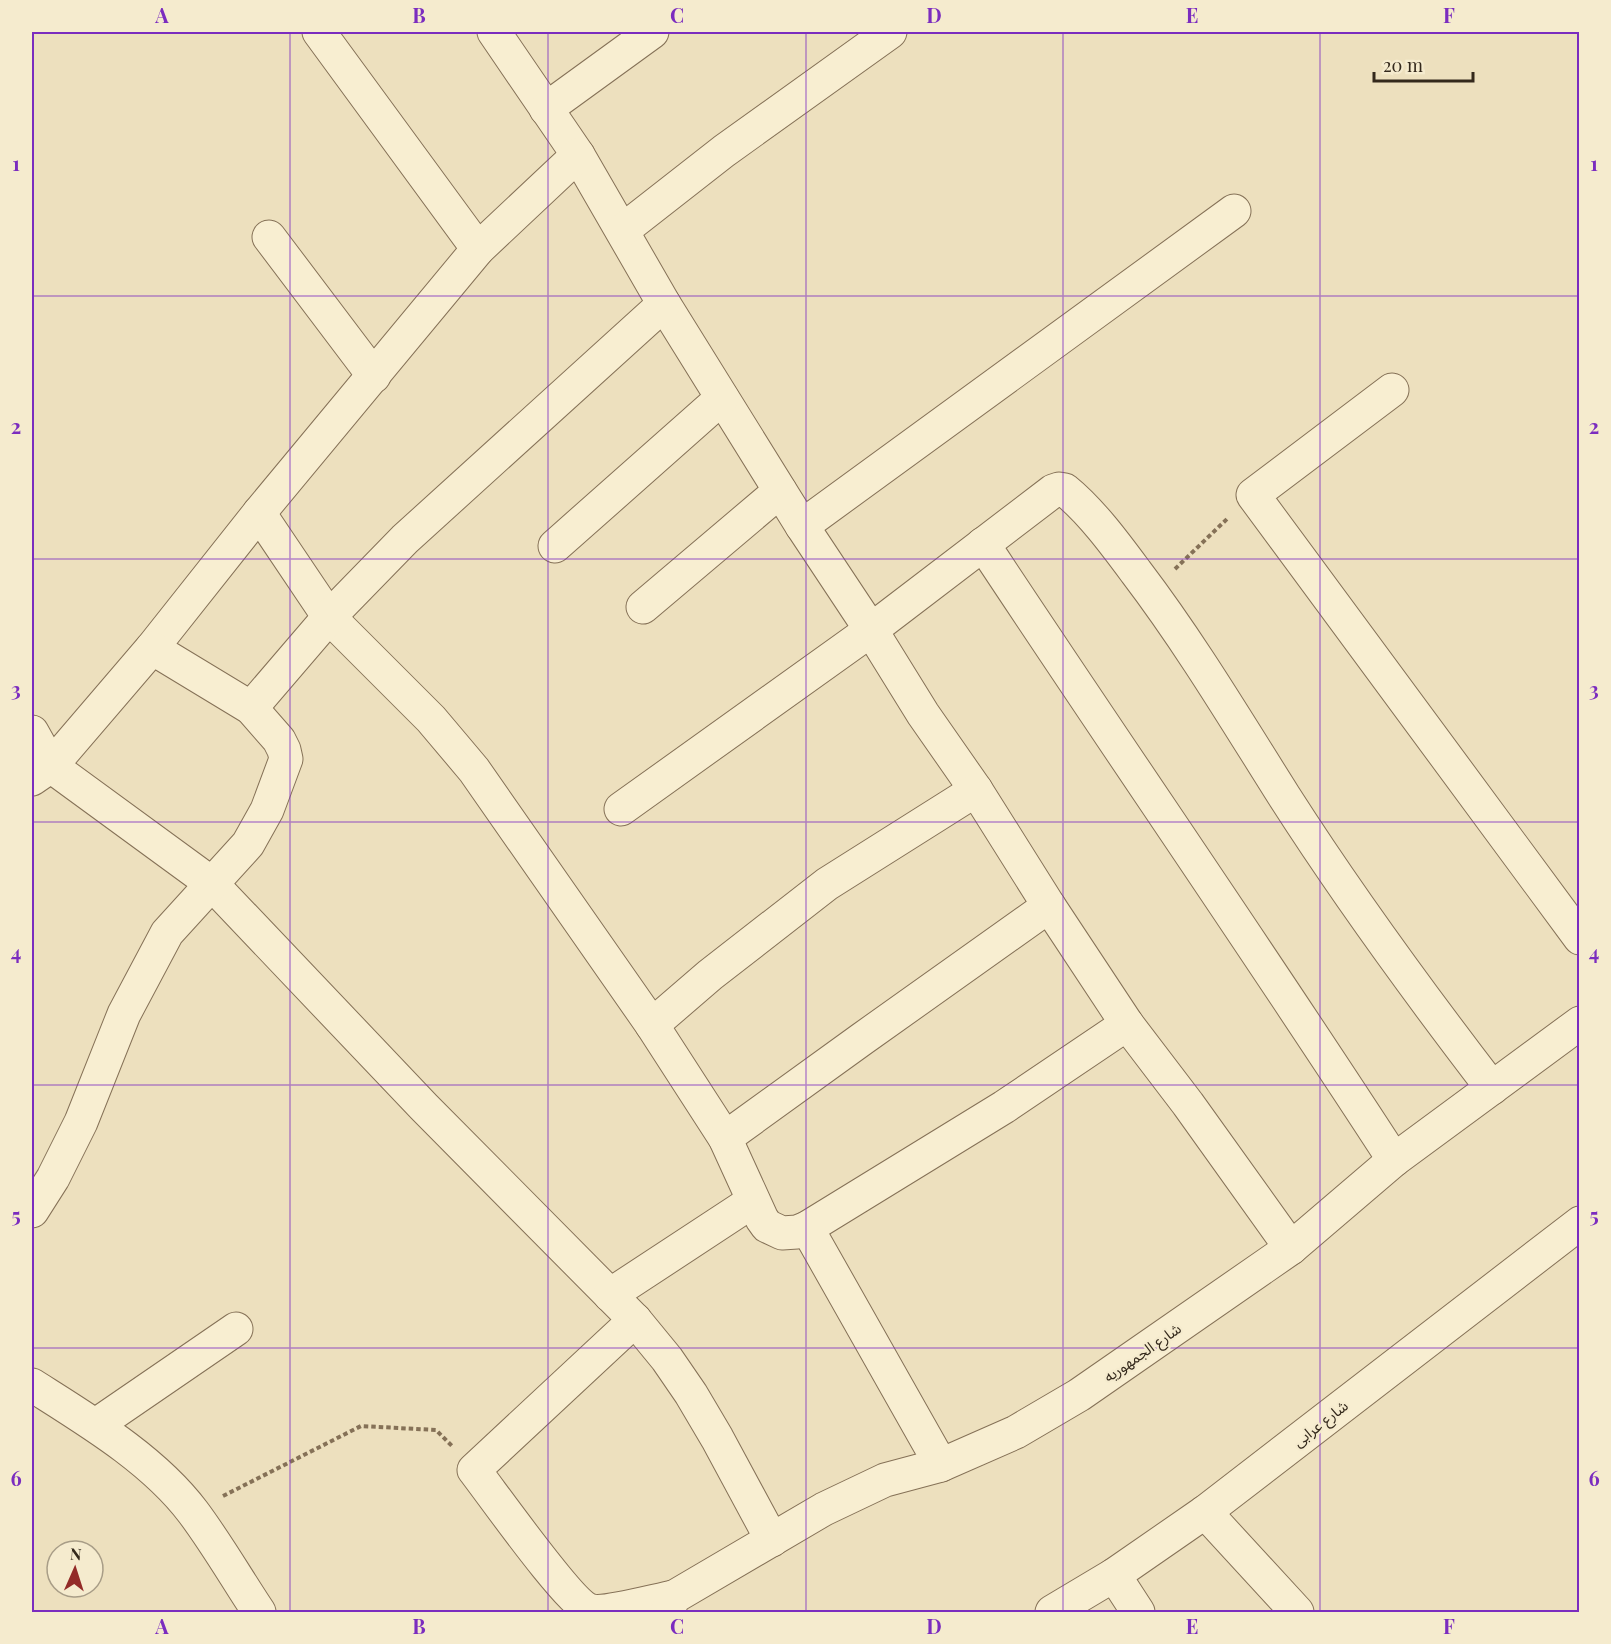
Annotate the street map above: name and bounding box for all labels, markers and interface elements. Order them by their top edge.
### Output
text: A [154,1,169,28]
text: B [412,1,426,28]
text: C [670,1,684,28]
text: D [926,1,942,28]
text: E [1186,1,1198,28]
text: F [1443,1,1455,28]
scale bar [1374,45,1473,83]
text: 20 m [1383,53,1423,77]
text: 1 [12,149,20,176]
text: 1 [1590,149,1598,176]
text: 2 [11,412,21,439]
text: 2 [1589,412,1599,439]
text: 3 [11,675,21,702]
text: 3 [1589,675,1599,702]
text: 4 [11,938,21,965]
text: 4 [1589,938,1599,965]
text: 5 [11,1201,21,1228]
text: 5 [1589,1201,1599,1228]
street label: شارع الجمهوريه [1099,1318,1187,1389]
street label: شارع عرابى [1288,1395,1354,1453]
text: 6 [10,1464,22,1491]
text: 6 [1588,1464,1600,1491]
north arrow [45,1539,105,1599]
text: N [69,1543,83,1564]
text: A [154,1612,169,1639]
text: B [412,1612,426,1639]
text: C [670,1612,684,1639]
text: D [926,1612,942,1639]
text: E [1186,1612,1198,1639]
text: F [1443,1612,1455,1639]

